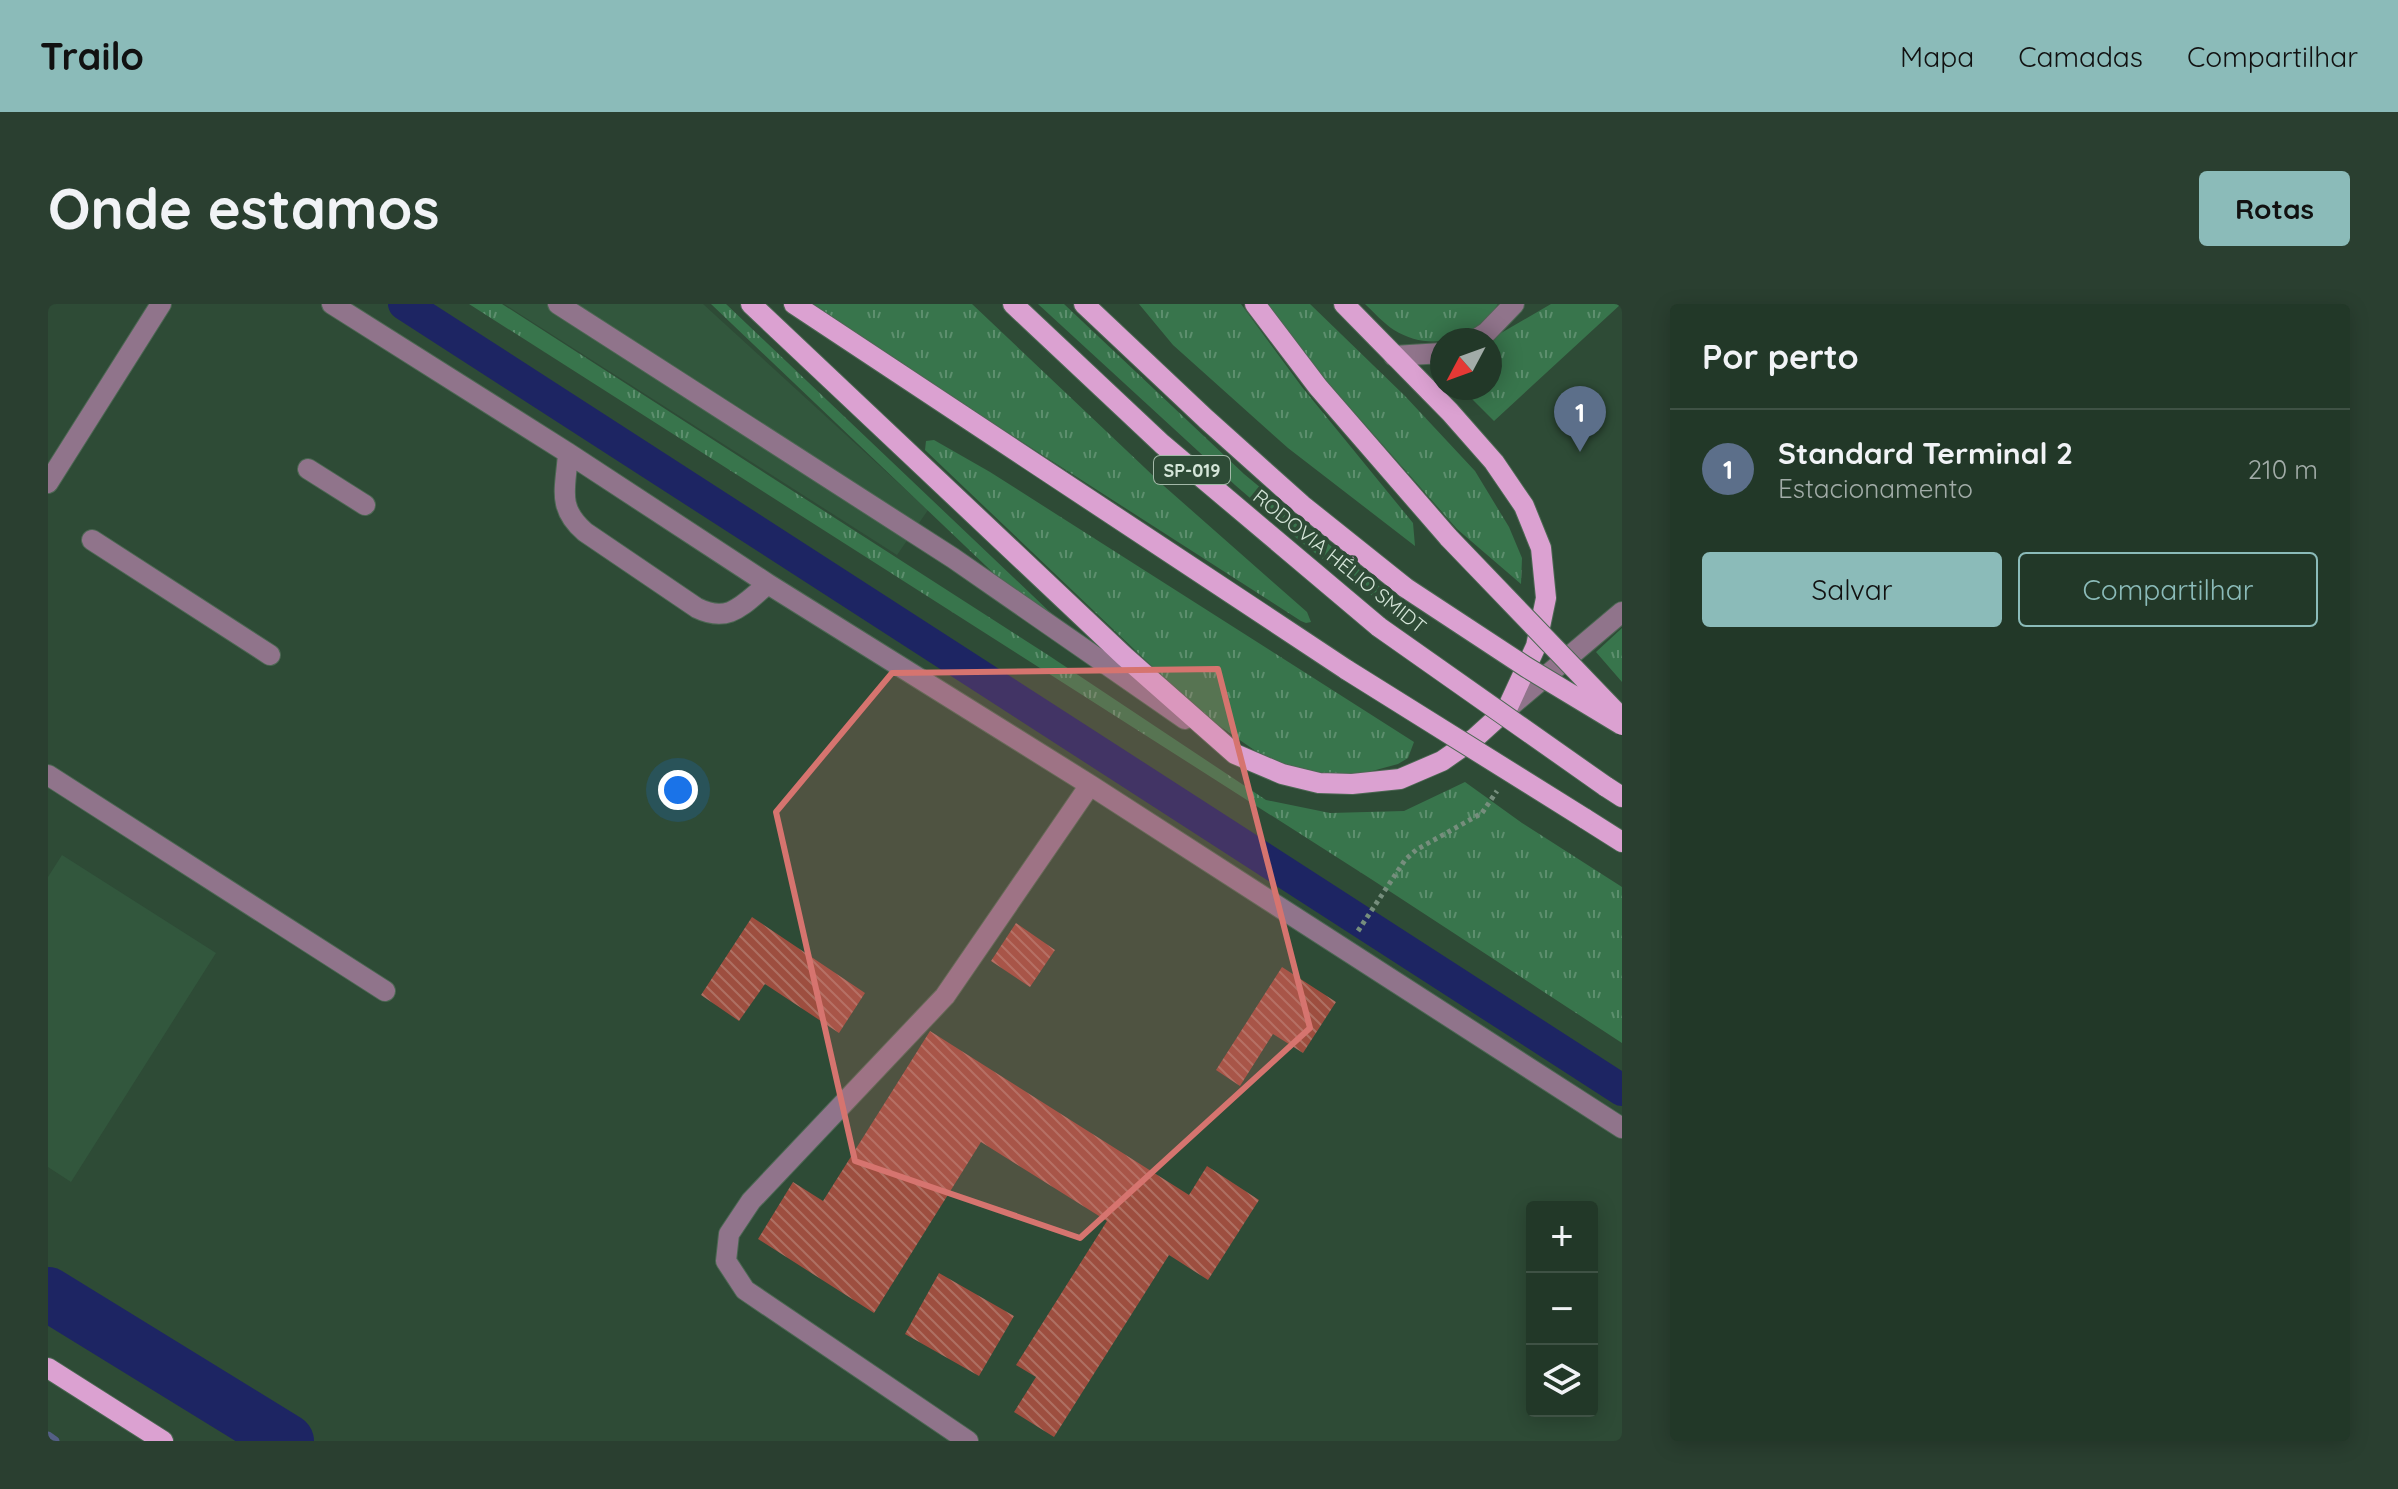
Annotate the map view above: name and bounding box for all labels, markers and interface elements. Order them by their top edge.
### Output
text: Trailo [40,32,144,80]
text: Mapa [1900,39,1974,74]
text: Camadas [2018,39,2143,74]
text: Compartilhar [2187,39,2358,74]
button: Rotas [2199,171,2350,246]
text: Onde estamos [48,173,439,243]
north arrow [1430,328,1502,400]
text: Por perto [1702,335,1859,378]
pin: 1 [1554,386,1606,452]
text: Standard Terminal 2 [1778,434,2073,472]
text: 1 [1723,453,1733,486]
text: 210 m [2248,453,2318,486]
road number: SP-019 [1154,456,1230,484]
text: Estacionamento [1778,472,1973,505]
street label: RODOVIA HÉLIO SMIDT [1248,483,1432,639]
button: Salvar [1702,552,2002,627]
button: Compartilhar [2018,552,2318,627]
your location [658,770,698,810]
map controls [1526,1201,1598,1417]
button: + [1526,1201,1598,1273]
button: − [1526,1273,1598,1345]
button: layers [1526,1345,1598,1417]

